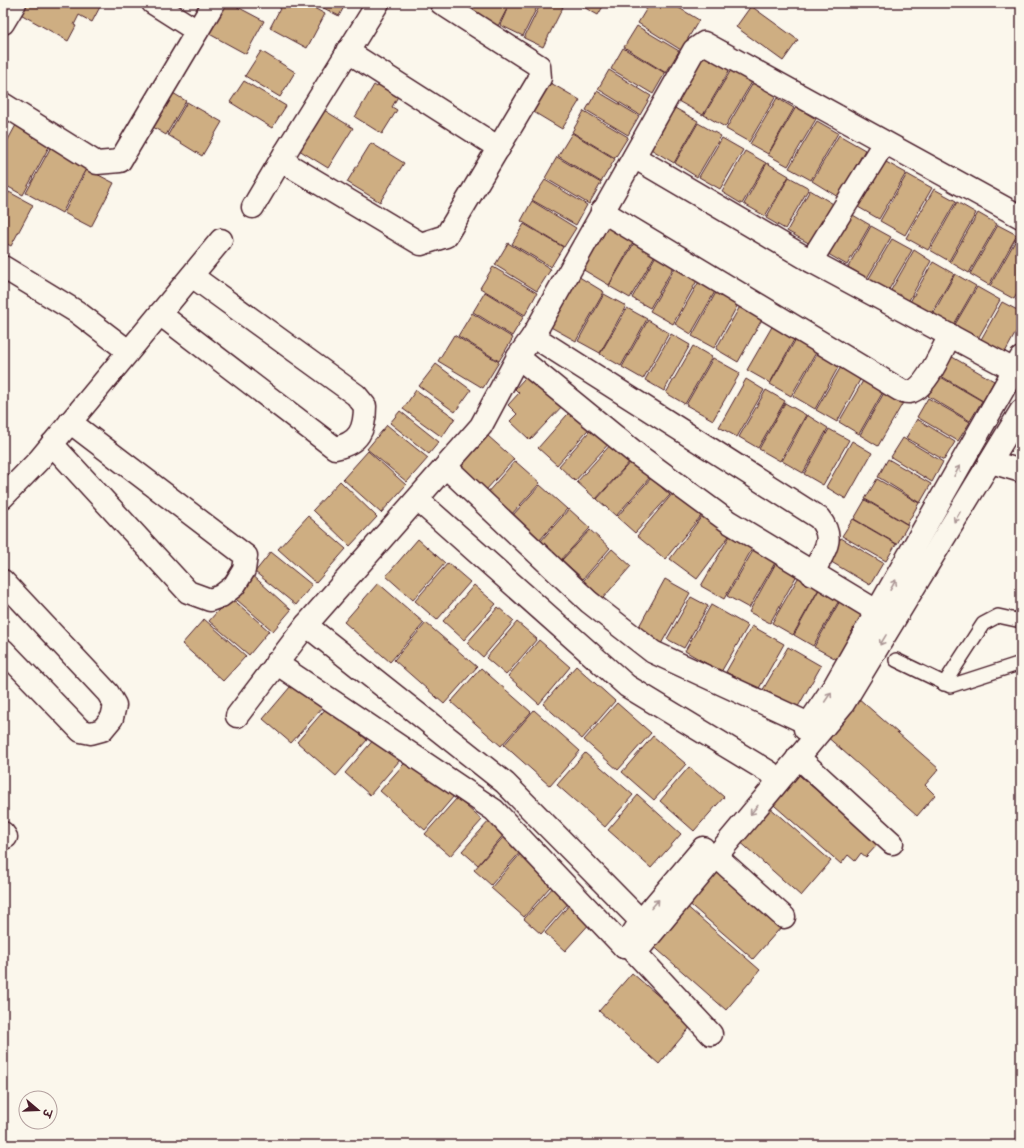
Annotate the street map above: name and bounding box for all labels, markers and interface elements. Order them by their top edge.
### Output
one-way arrow [954,465,961,477]
one-way arrow [953,511,961,523]
one-way arrow [890,579,898,591]
one-way arrow [878,634,886,646]
one-way arrow [824,692,832,703]
one-way arrow [750,805,759,816]
one-way arrow [651,899,660,910]
north arrow [18,1090,58,1130]
text: उ [37,1106,56,1121]

